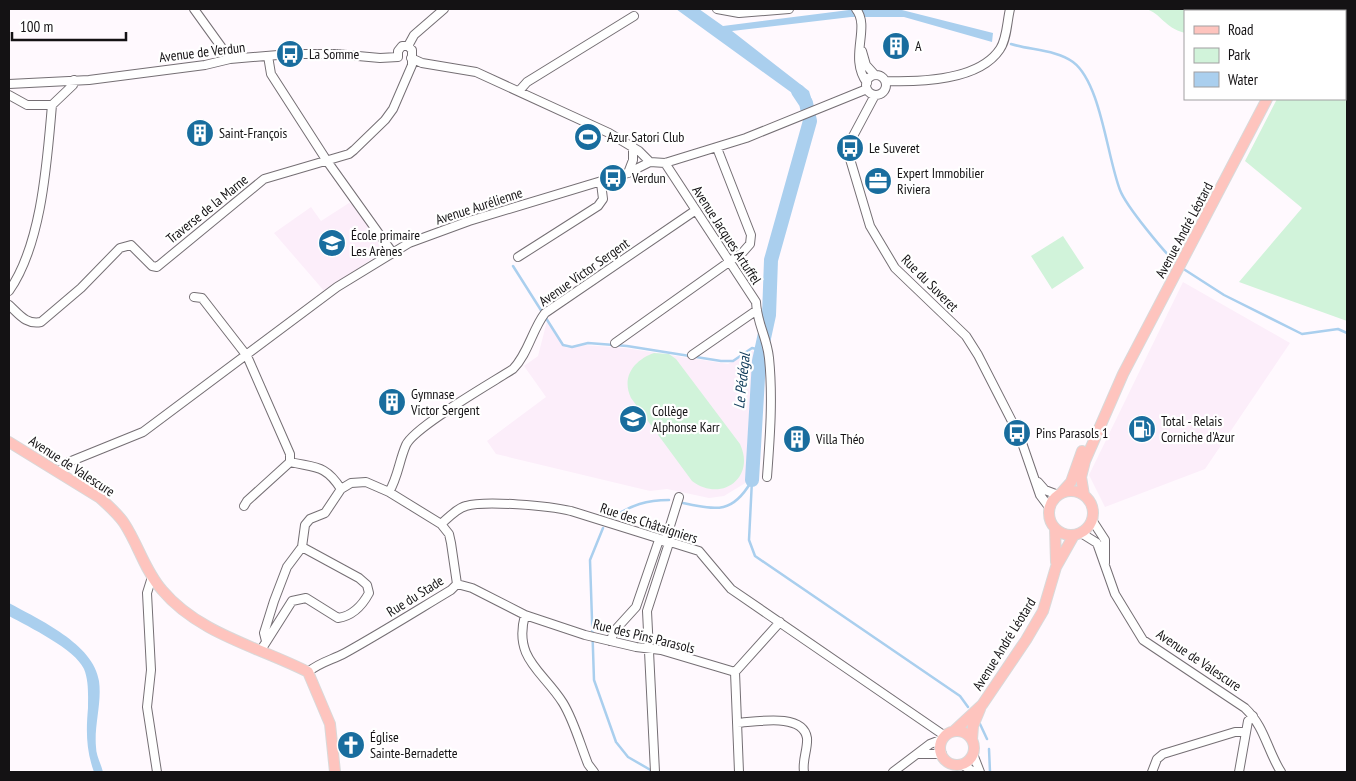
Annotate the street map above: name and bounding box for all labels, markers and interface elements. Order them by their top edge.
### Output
scale bar [12,10,126,42]
legend [1184,10,1346,100]
text: 100 m [20,17,53,36]
text: Road [1228,20,1254,39]
building icon: A [881,31,911,61]
place label: A [915,37,922,55]
street label: Avenue de Verdun [158,38,246,66]
bus stop icon: La Somme [275,39,305,69]
place label: La Somme [309,45,359,63]
text: Park [1228,45,1250,64]
text: Water [1228,70,1259,89]
building icon: Saint-François [185,118,215,148]
sports icon: Azur Satori Club [573,122,603,152]
place label: Saint-François [219,124,288,142]
place label: Azur Satori Club [607,128,684,146]
bus stop icon: Le Suveret [835,133,865,163]
place label: Le Suveret [869,139,920,157]
bus stop icon: Verdun [598,163,628,193]
place label: Expert Immobilier Riviera [897,164,984,198]
office icon: Expert Immobilier Riviera [863,166,893,196]
place label: Verdun [631,169,666,187]
street label: Traverse de la Marne [162,170,252,247]
street label: Avenue André Léotard [1151,179,1217,281]
street label: Avenue Jacques Artuffel [688,182,766,288]
street label: Avenue Aurélienne [433,183,525,229]
place label: École primaire Les Arènes [351,226,420,260]
school or university icon: École primaire Les Arènes [317,228,347,258]
street label: Avenue Victor Sergent [535,234,633,310]
street label: Rue du Suveret [898,251,962,315]
water label: Le Pédégal [729,351,754,410]
place label: Gymnase Victor Sergent [410,385,480,419]
building icon: Gymnase Victor Sergent [377,387,407,417]
place label: Collège Alphonse Karr [652,402,720,436]
school or university icon: Collège Alphonse Karr [618,404,648,434]
place label: Total - Relais Corniche d'Azur [1161,412,1235,446]
fuel station icon: Total - Relais Corniche d'Azur [1127,414,1157,444]
bus stop icon: Pins Parasols 1 [1002,418,1032,448]
building icon: Villa Théo [782,424,812,454]
place label: Pins Parasols 1 [1036,424,1108,442]
place label: Villa Théo [815,430,864,448]
street label: Avenue de Valescure [26,432,119,501]
street label: Rue des Châtaigniers [598,499,700,547]
street label: Rue du Stade [383,571,447,621]
street label: Avenue André Léotard [968,594,1040,694]
street label: Rue des Pins Parasols [591,615,697,657]
street label: Avenue de Valescure [1153,625,1245,695]
place label: Église Sainte-Bernadette [370,728,458,762]
church icon: Église Sainte-Bernadette [336,730,366,760]

